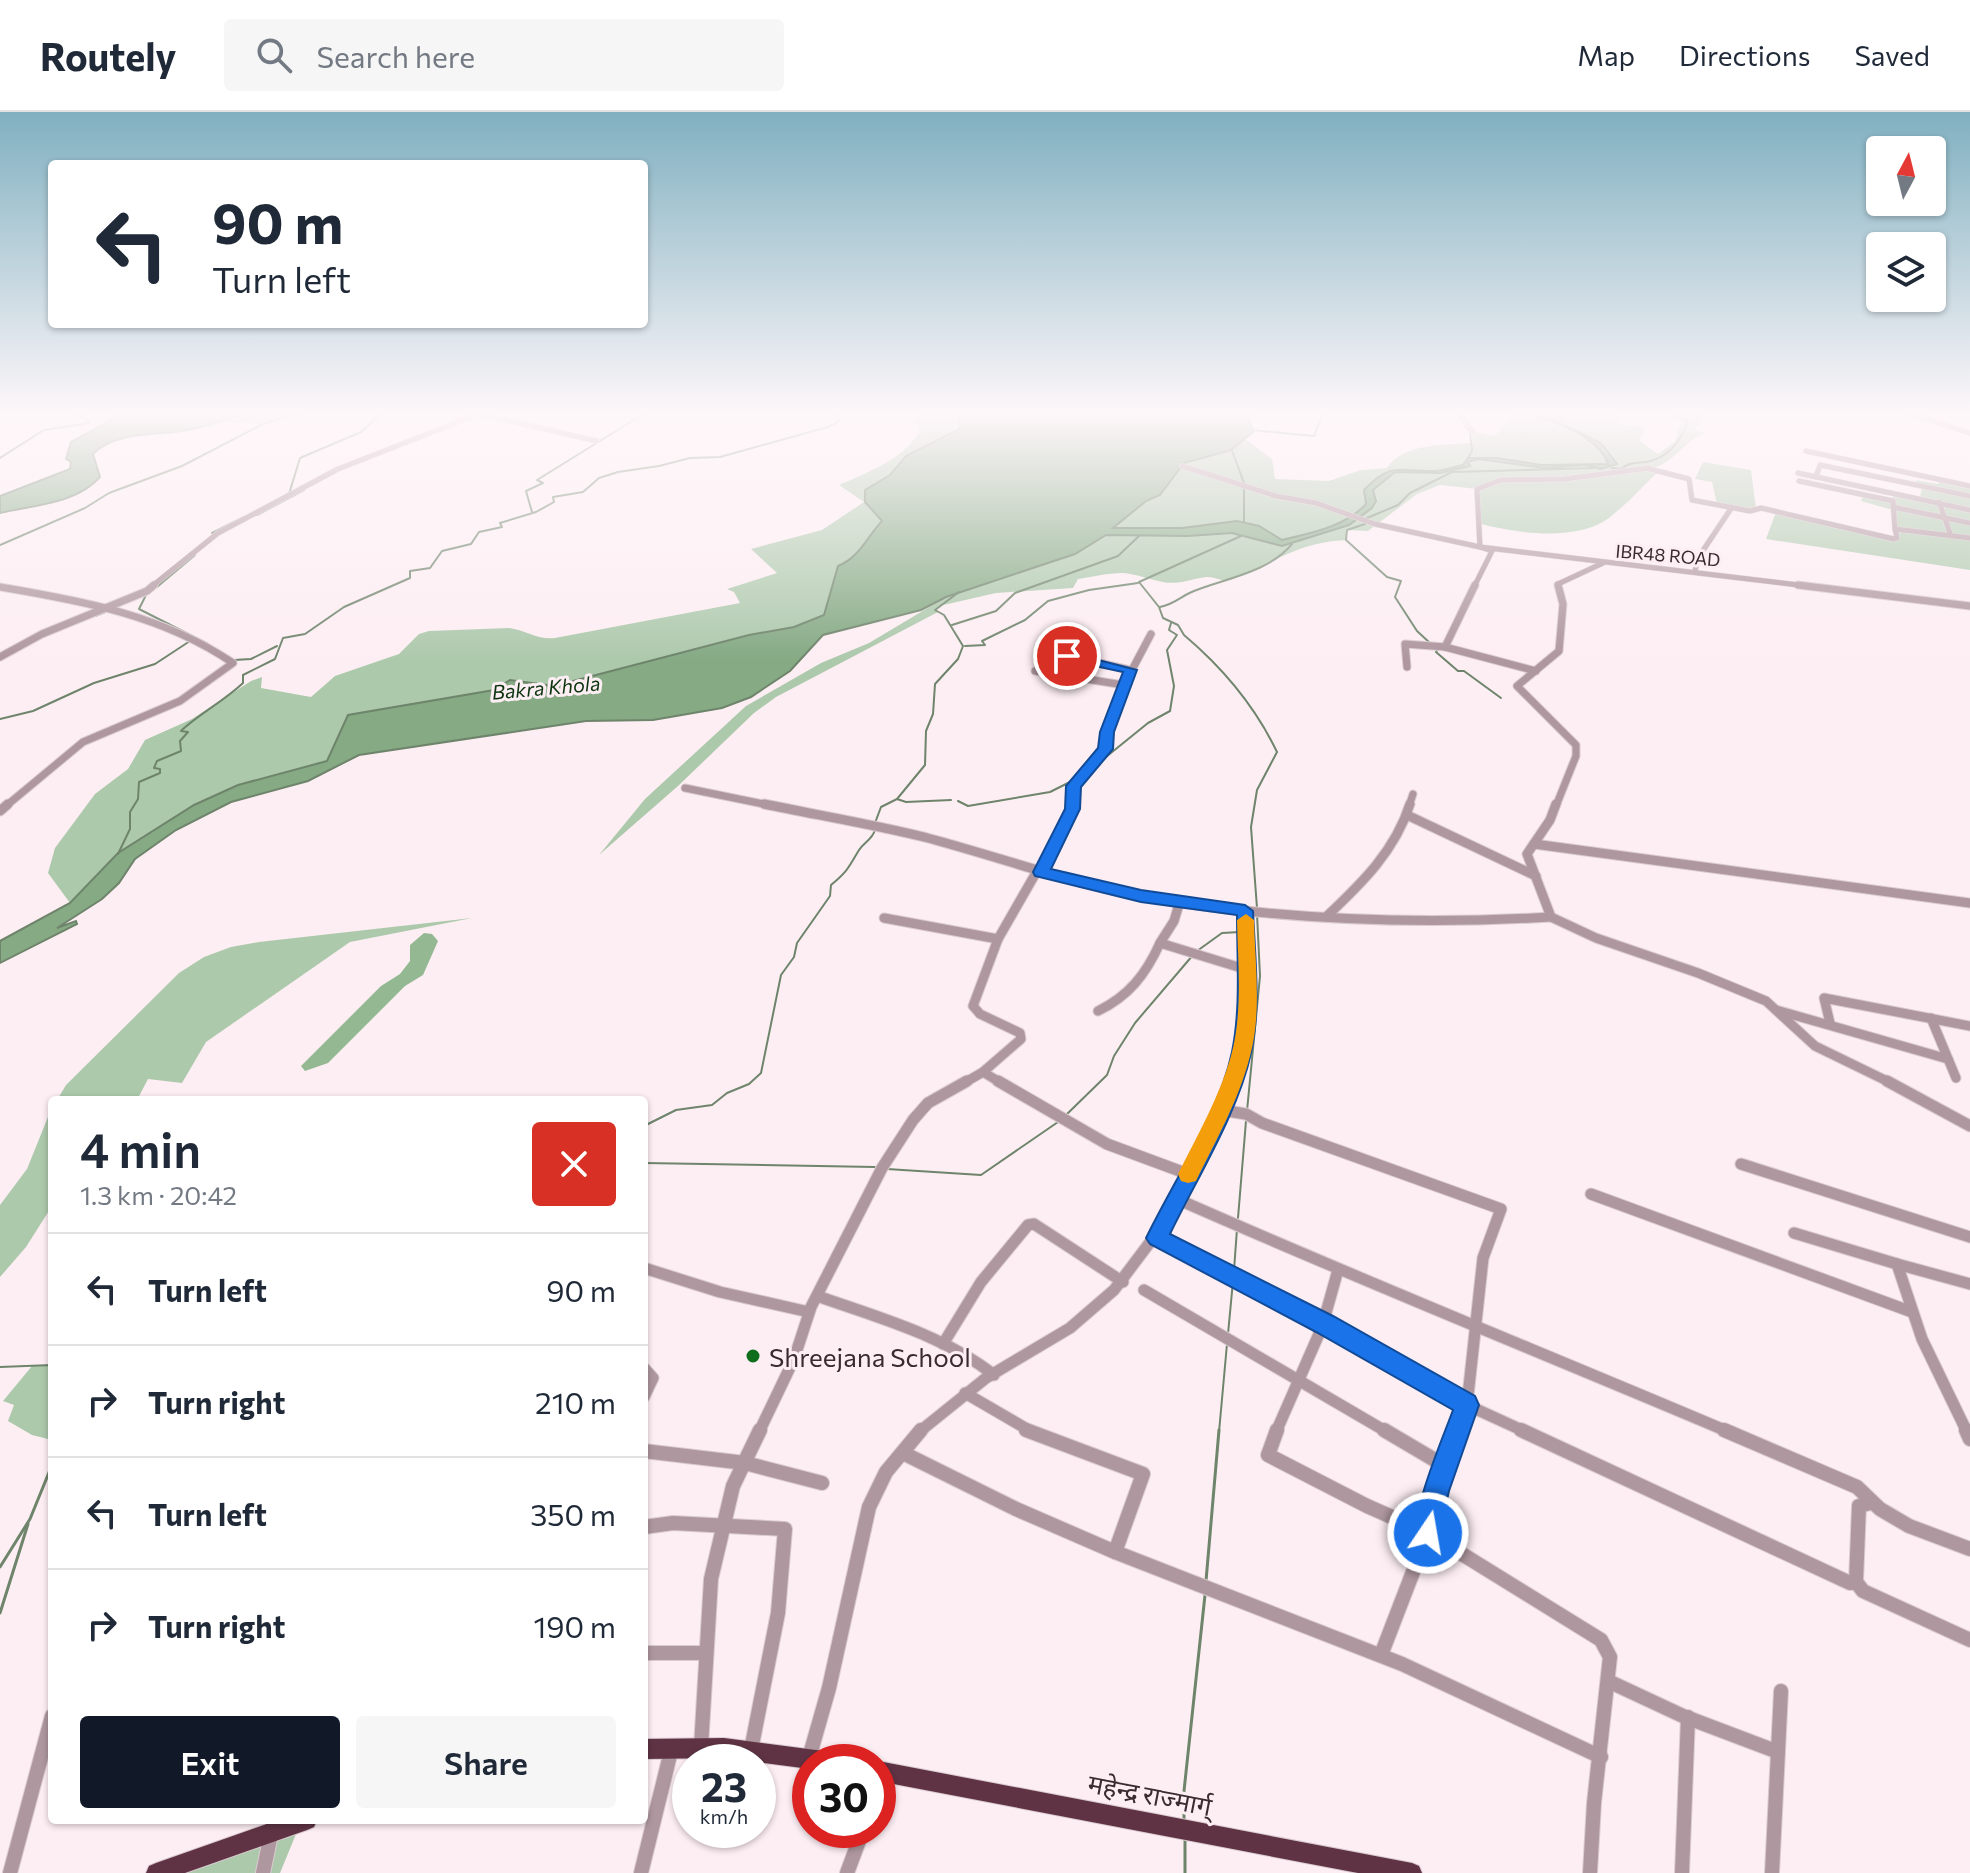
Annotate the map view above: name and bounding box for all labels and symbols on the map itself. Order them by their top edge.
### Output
north arrow [1866,136,1946,216]
street label: IBR48 ROAD [1615,539,1721,571]
pin [1033,622,1101,690]
water label: Bakra Khola [491,670,601,704]
place label: Shreejana School [769,1341,971,1372]
marker: Shreejana School [744,1347,762,1365]
position arrow [1386,1491,1470,1575]
speed limit sign: 30 [792,1744,896,1848]
street label: महेन्द्र राज्मार्ग् [1085,1767,1218,1824]

